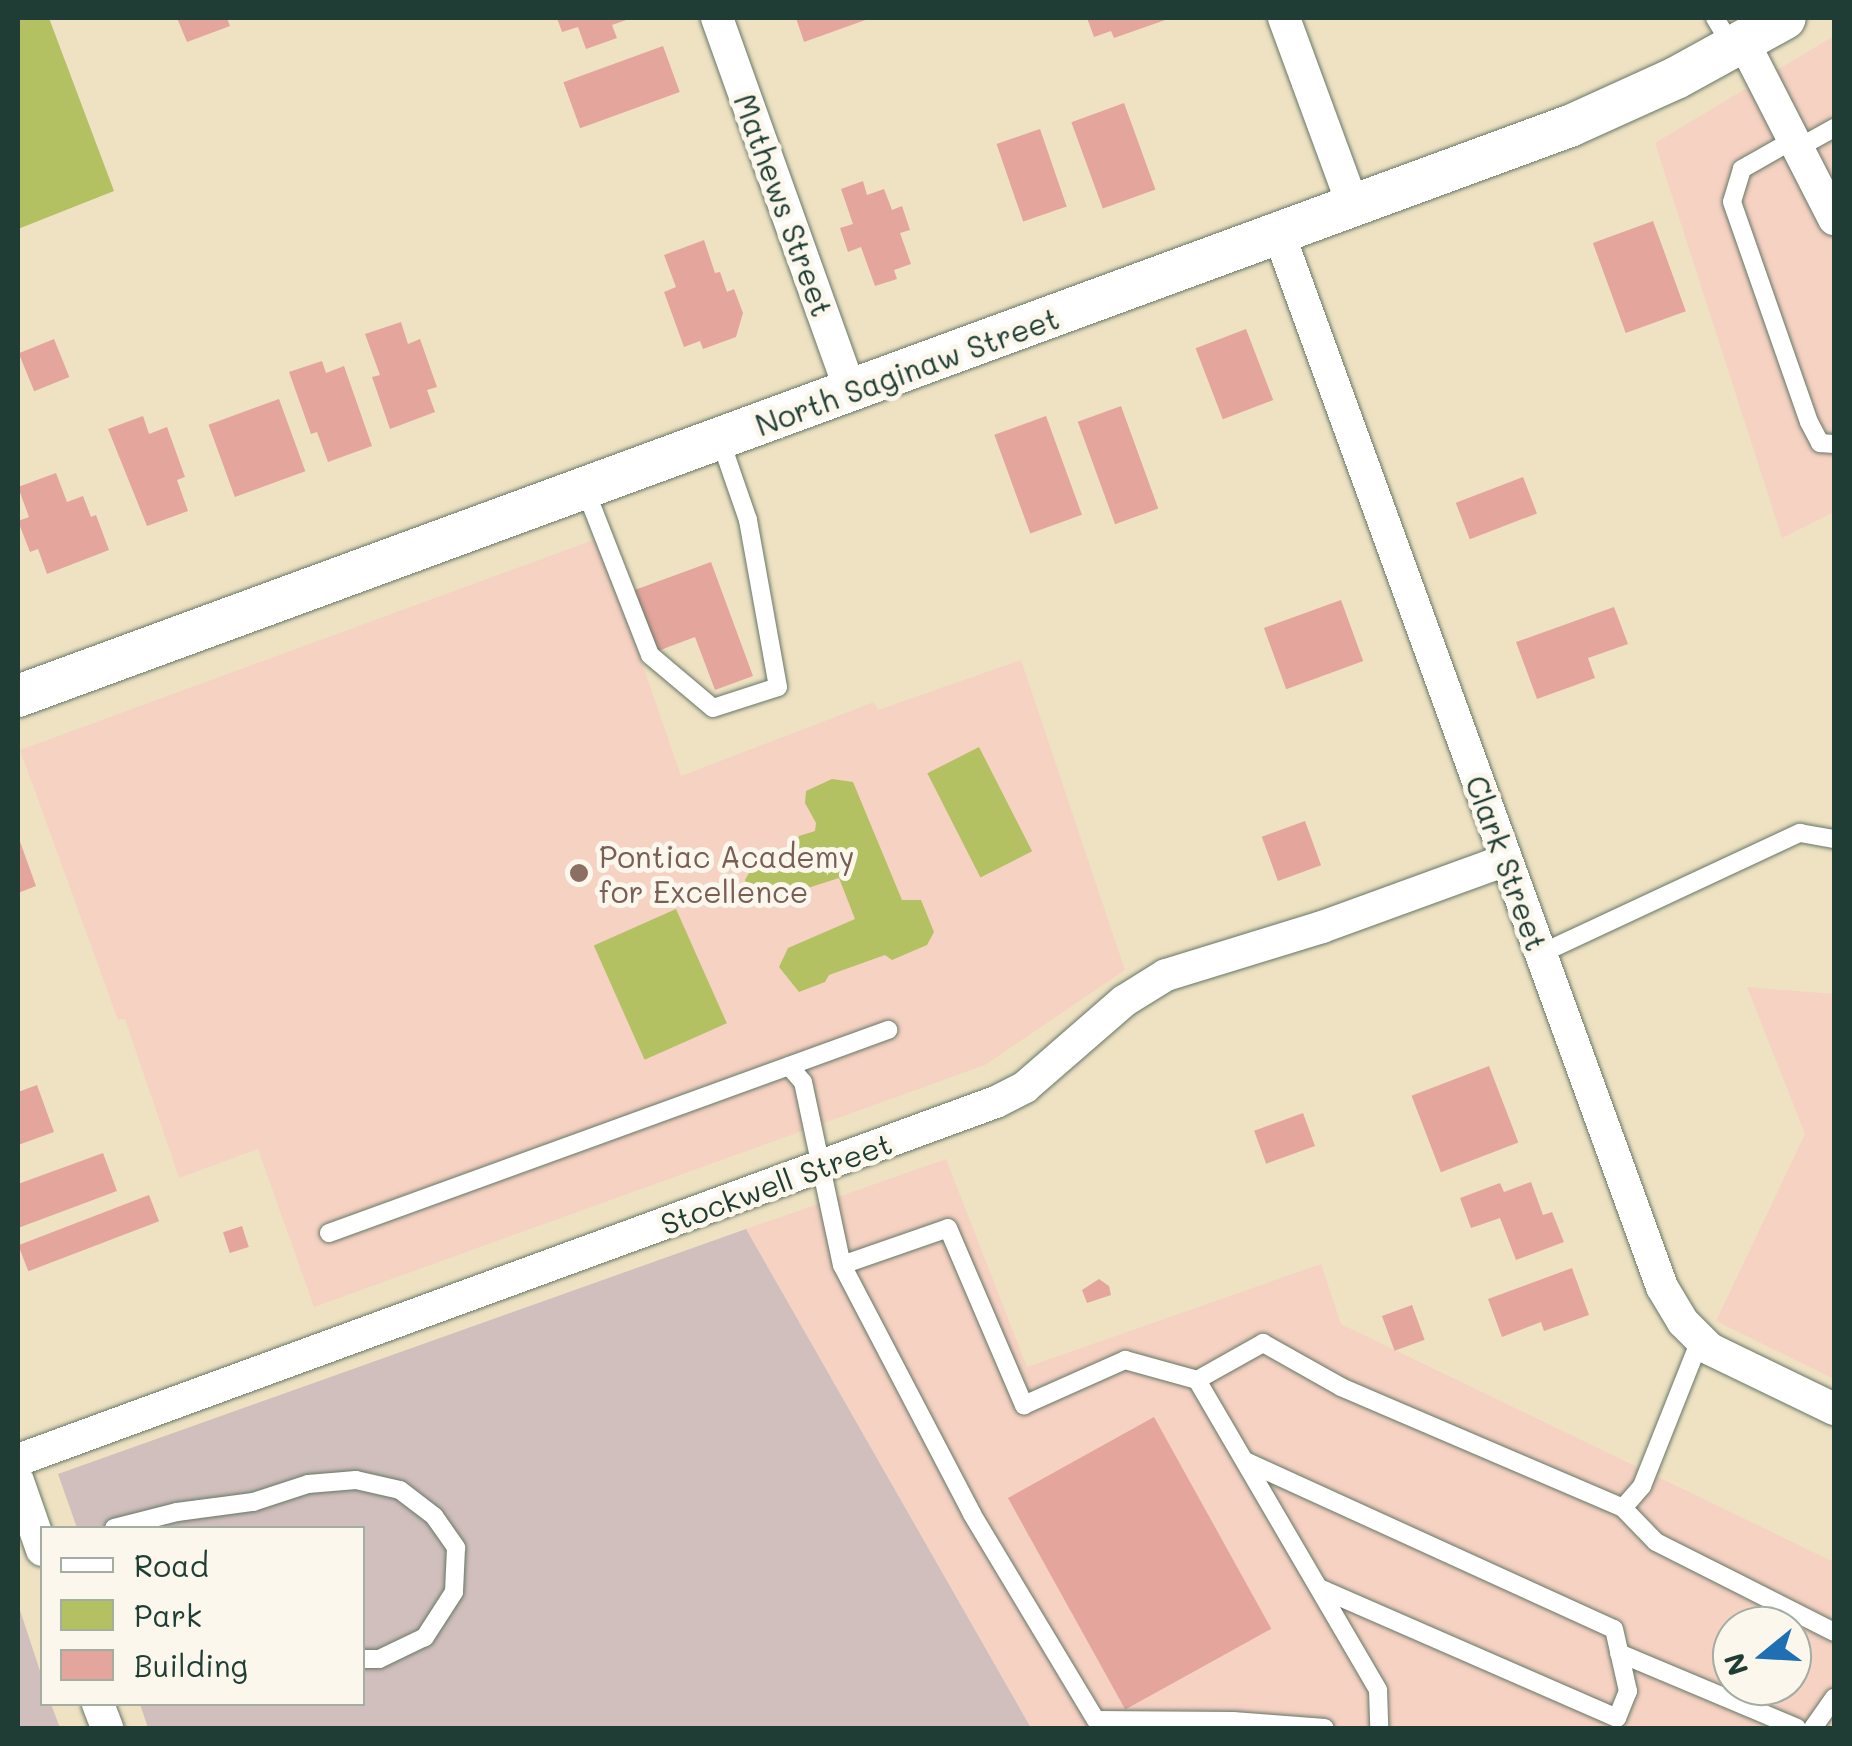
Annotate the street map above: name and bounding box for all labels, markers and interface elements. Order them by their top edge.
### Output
street label: Mathews Street [727,89,841,321]
street label: North Saginaw Street [750,299,1064,443]
street label: Clark Street [1459,771,1555,955]
place label: Pontiac Academy for Excellence [599,838,854,908]
marker: Pontiac Academy for Excellence [568,862,590,884]
street label: Stockwell Street [655,1124,897,1242]
legend [40,1526,365,1706]
text: Road [134,1545,209,1585]
text: Park [134,1595,202,1635]
north arrow [1712,1606,1812,1706]
text: Building [134,1645,248,1685]
text: N [1715,1649,1756,1680]

